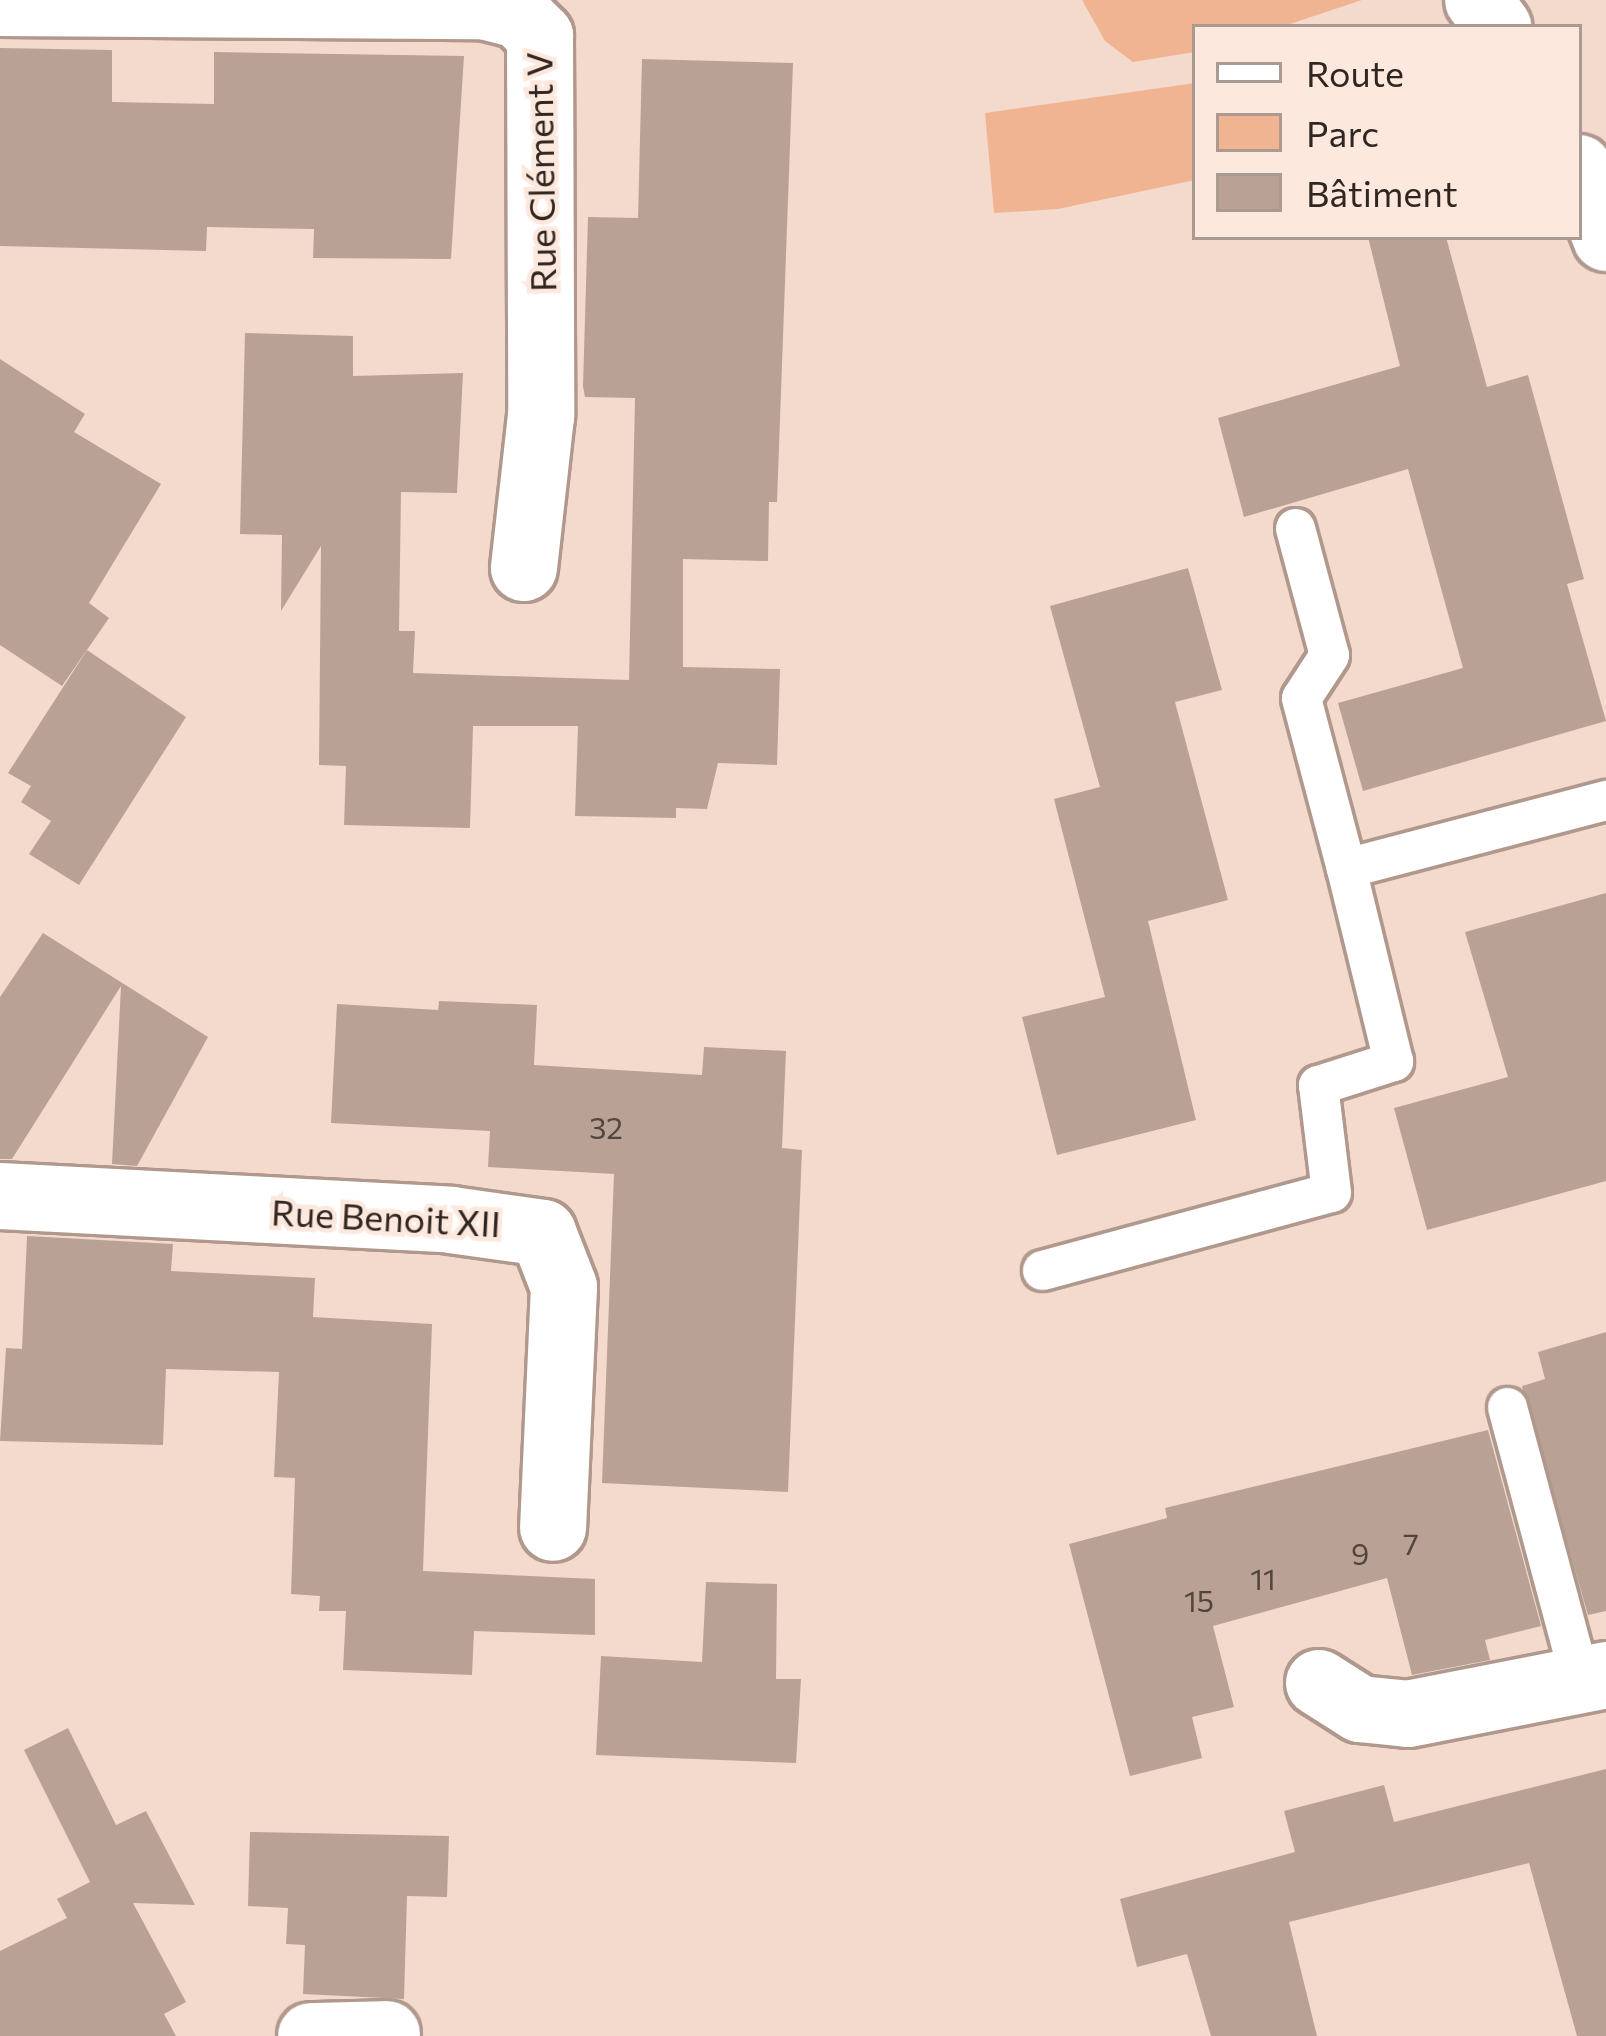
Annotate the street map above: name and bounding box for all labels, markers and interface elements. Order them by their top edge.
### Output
legend [1192,24,1582,240]
text: Route [1306,50,1404,94]
street label: Rue Clément V [516,52,564,292]
text: Parc [1306,110,1379,154]
text: Bâtiment [1306,170,1458,214]
house number: 32 [589,1109,623,1145]
street label: Rue Benoit XII [270,1189,502,1245]
house number: 7 [1403,1525,1419,1561]
house number: 9 [1351,1535,1369,1571]
house number: 11 [1250,1560,1276,1596]
house number: 15 [1184,1582,1214,1618]

